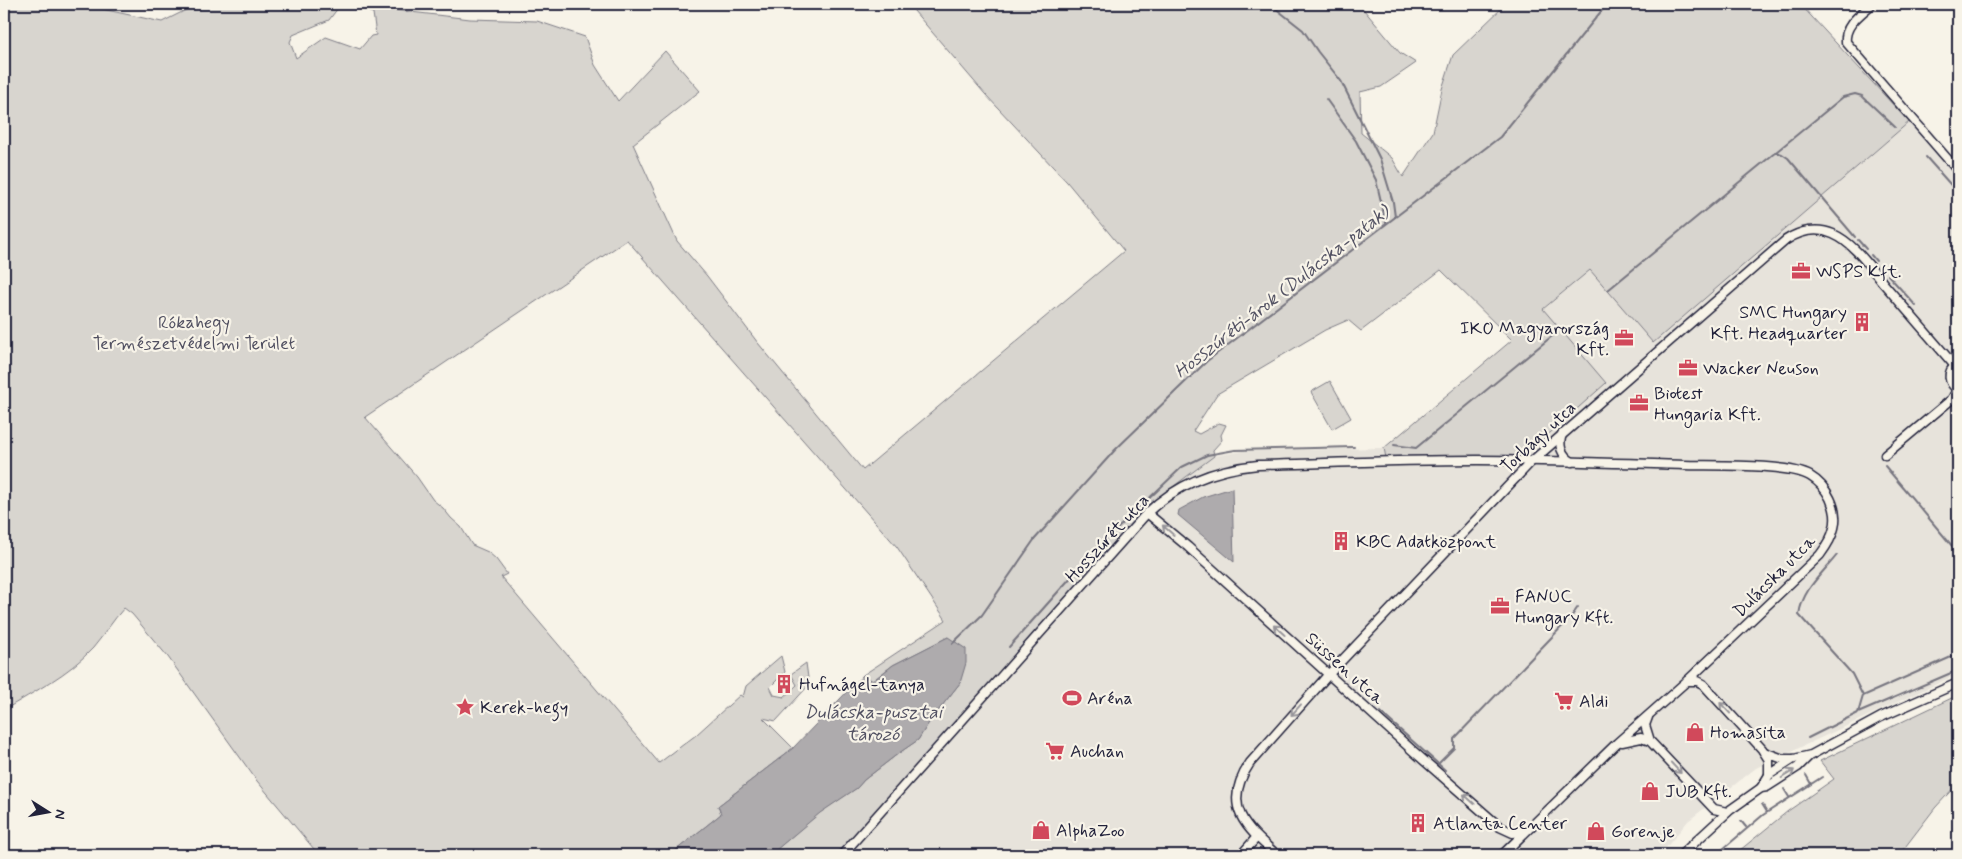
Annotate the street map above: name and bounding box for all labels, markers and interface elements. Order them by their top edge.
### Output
water label: Hosszúréti-árok (Dulácska-patak) [1169,199,1397,384]
office icon: WSPS Kft. [1790,260,1812,282]
place label: WSPS Kft. [1816,260,1902,284]
place label: SMC Hungary Kft. Headquarter [1710,301,1848,346]
park label: Rókahegy Természetvédelmi Terület [93,311,295,356]
building icon: SMC Hungary Kft. Headquarter [1851,311,1873,333]
place label: IKO Magyarország Kft. [1460,317,1609,362]
office icon: IKO Magyarország Kft. [1613,327,1635,349]
office icon: Wacker Neuson [1677,357,1699,379]
place label: Wacker Neuson [1703,357,1819,381]
place label: Biotest Hungaria Kft. [1654,382,1761,428]
office icon: Biotest Hungaria Kft. [1628,392,1650,414]
street label: Torbágy utca [1496,396,1582,479]
street label: Hosszúrét utca [1060,489,1155,588]
one-way arrow [1162,524,1175,535]
building icon: KBC Adatközpont [1330,530,1352,552]
place label: KBC Adatközpont [1356,530,1497,554]
street label: Dulácska utca [1728,530,1821,623]
place label: FANUC Hungary Kft. [1515,585,1613,631]
office icon: FANUC Hungary Kft. [1489,595,1511,617]
one-way arrow [1273,624,1286,636]
street label: Süssen utca [1300,627,1389,711]
building icon: Hufnágel-tanya [773,673,795,695]
place label: Hufnágel-tanya [799,673,925,697]
sports icon: Aréna [1061,687,1083,709]
place label: Aréna [1087,687,1133,711]
supermarket icon: Aldi [1553,690,1575,712]
place label: Aldi [1579,690,1608,714]
place icon: Kerek-hegy [454,696,476,718]
place label: Kerek-hegy [480,696,568,722]
water label: Dulácska-pusztai tározó [804,700,945,747]
one-way arrow [1719,702,1731,715]
one-way arrow [1290,704,1302,717]
shop icon: Homasita [1684,721,1706,743]
place label: Homasita [1710,721,1786,745]
supermarket icon: Auchan [1044,740,1066,762]
place label: Auchan [1070,740,1124,764]
one-way arrow [1670,762,1682,774]
one-way arrow [1780,769,1794,779]
shop icon: JUB Kft. [1639,780,1661,802]
place label: JUB Kft. [1665,780,1732,804]
north arrow [22,786,72,836]
one-way arrow [1463,794,1476,805]
text: N [50,808,70,821]
building icon: Atlanta Center [1407,812,1429,834]
place label: Atlanta Center [1433,812,1568,836]
shop icon: AlphaZoo [1030,819,1052,841]
place label: AlphaZoo [1056,819,1125,843]
shop icon: Gorenje [1585,820,1607,842]
place label: Gorenje [1611,820,1675,844]

